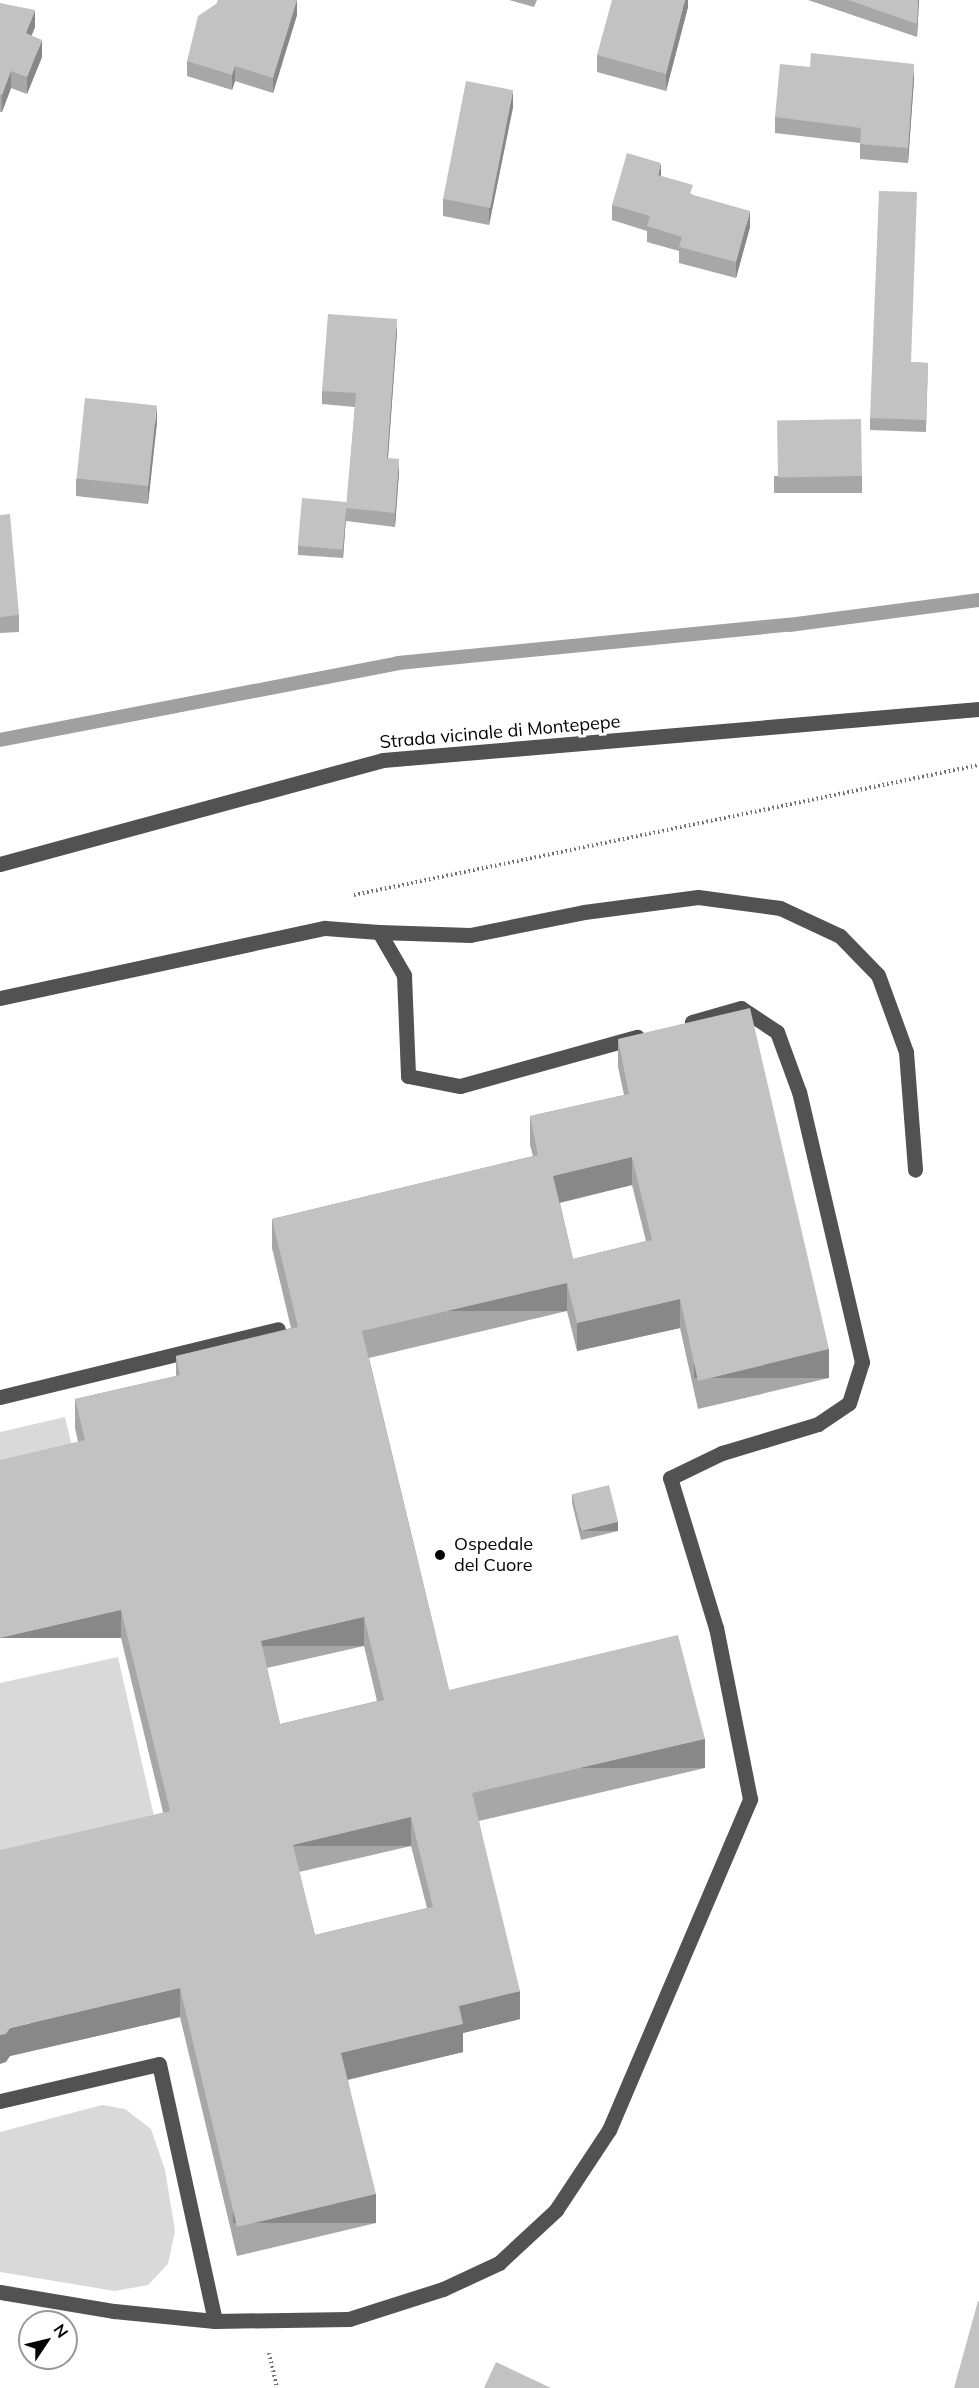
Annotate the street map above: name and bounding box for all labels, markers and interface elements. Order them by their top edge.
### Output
street label: Strada vicinale di Montepepe [379,711,621,753]
place label: Ospedale del Cuore [454,1534,533,1576]
marker: Ospedale del Cuore [431,1546,449,1564]
north arrow [18,2310,78,2370]
text: N [49,2320,73,2342]

